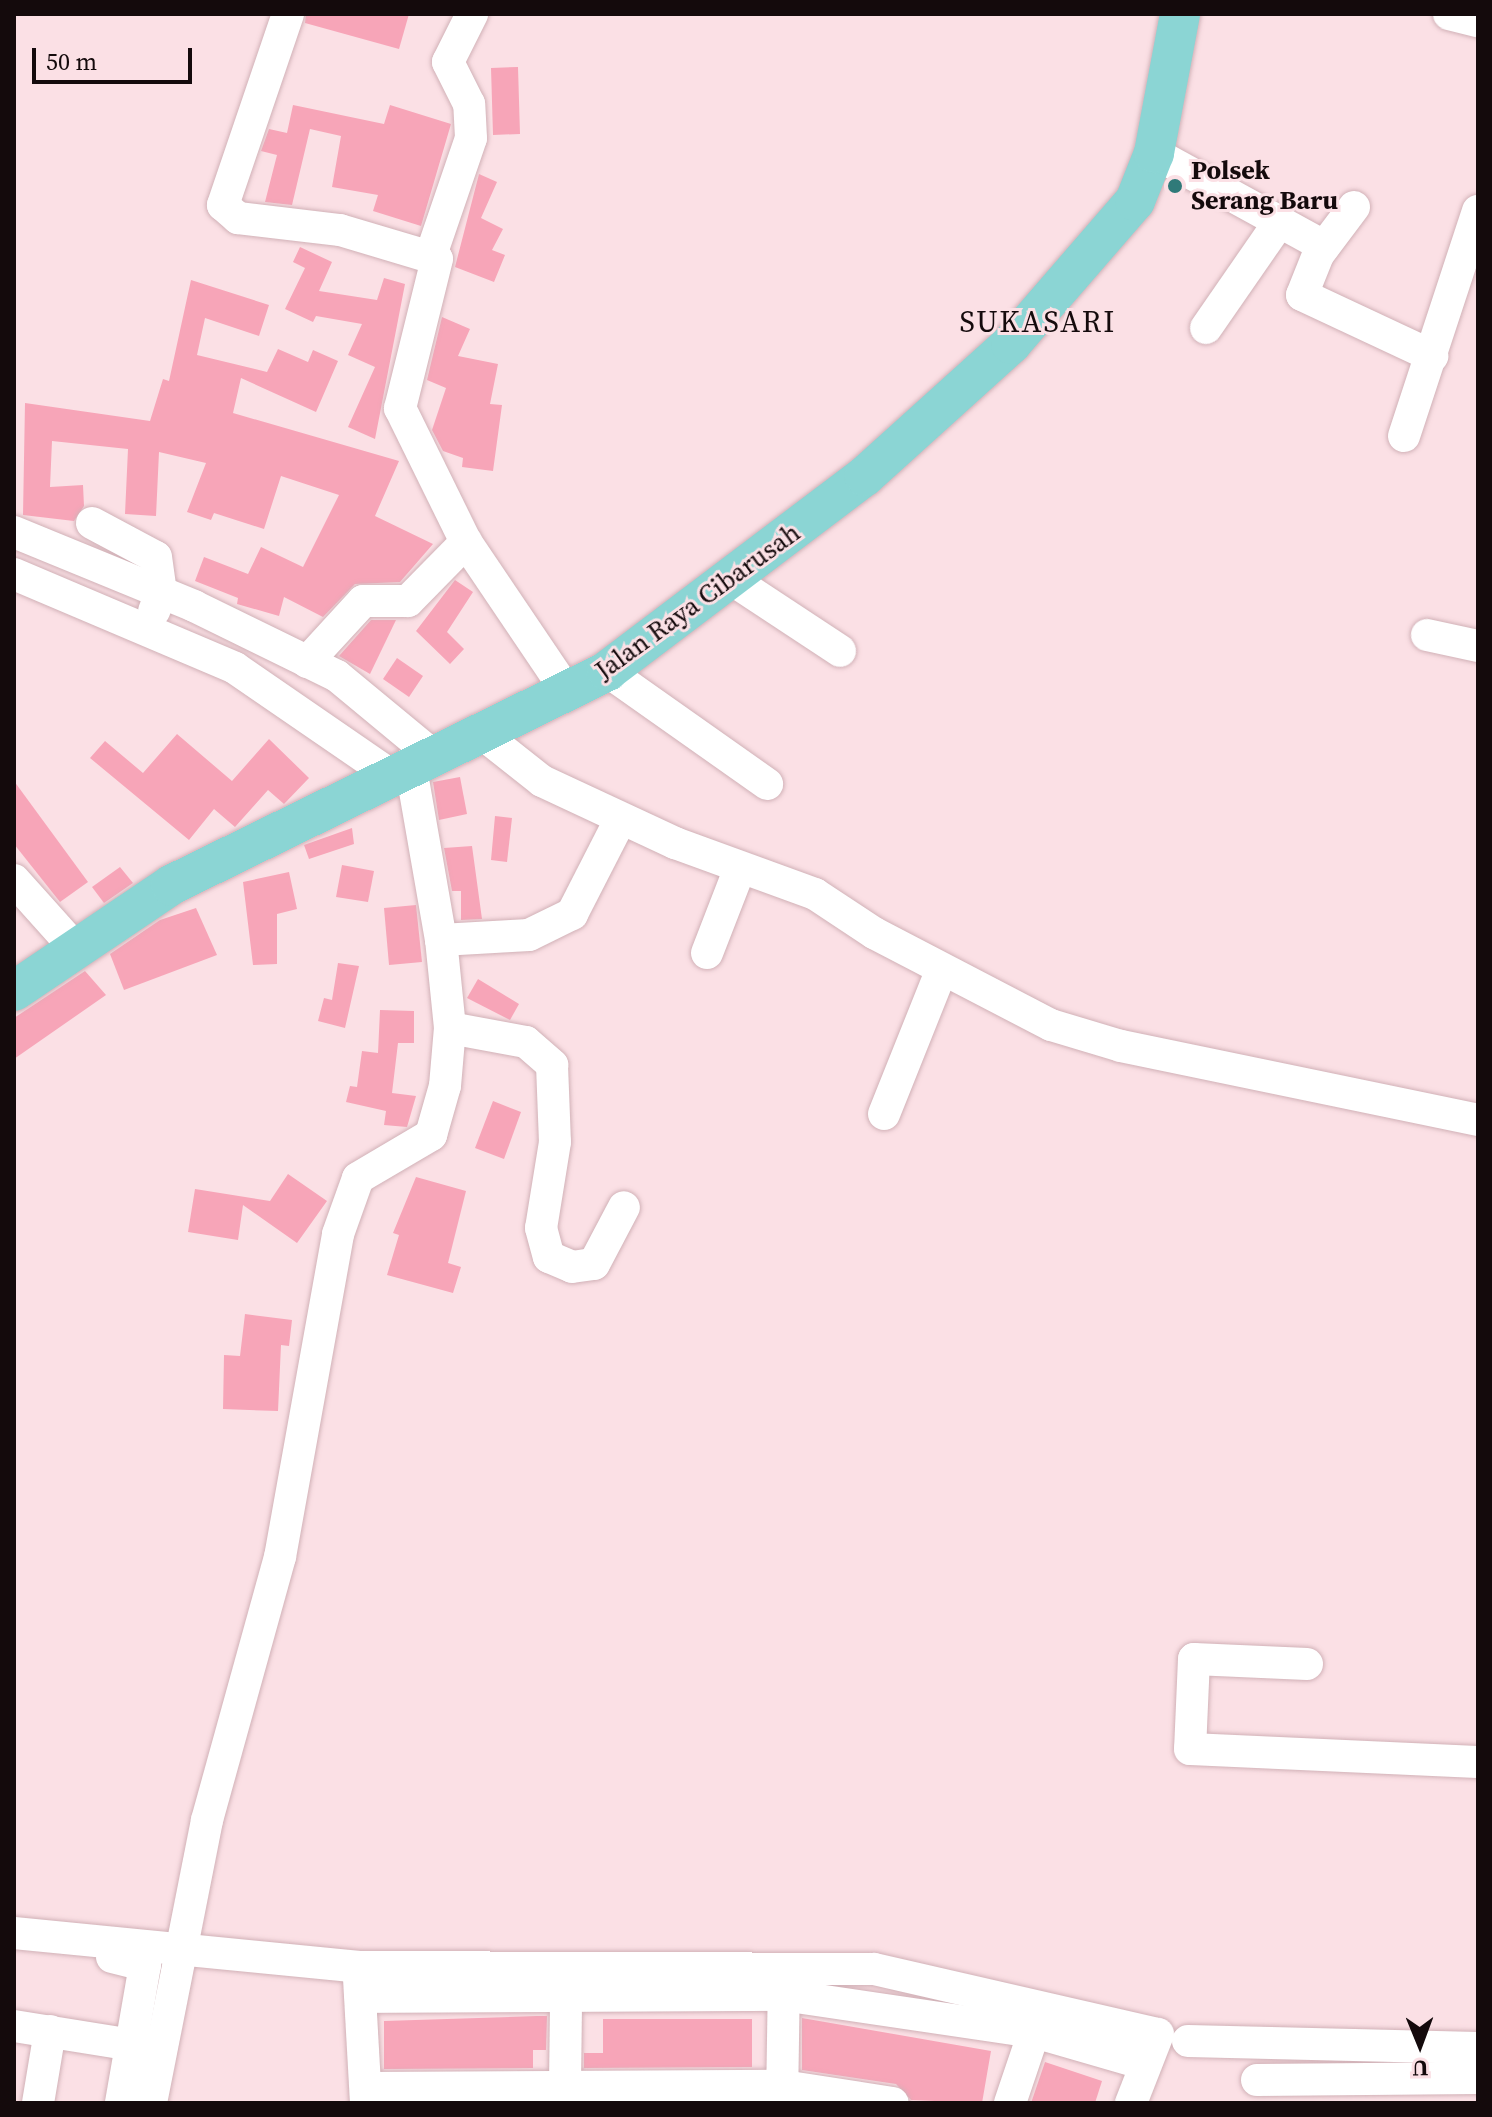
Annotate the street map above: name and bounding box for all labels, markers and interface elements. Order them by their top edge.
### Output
scale bar [36,32,196,82]
text: 50 m [46,45,97,78]
place label: Polsek Serang Baru [1191,155,1338,216]
marker: Polsek Serang Baru [1166,177,1184,195]
district label: SUKASARI [960,304,1116,340]
street label: Jalan Raya Cibarusah [590,517,806,687]
north arrow [1380,2005,1460,2085]
text: U [1412,2054,1429,2084]

